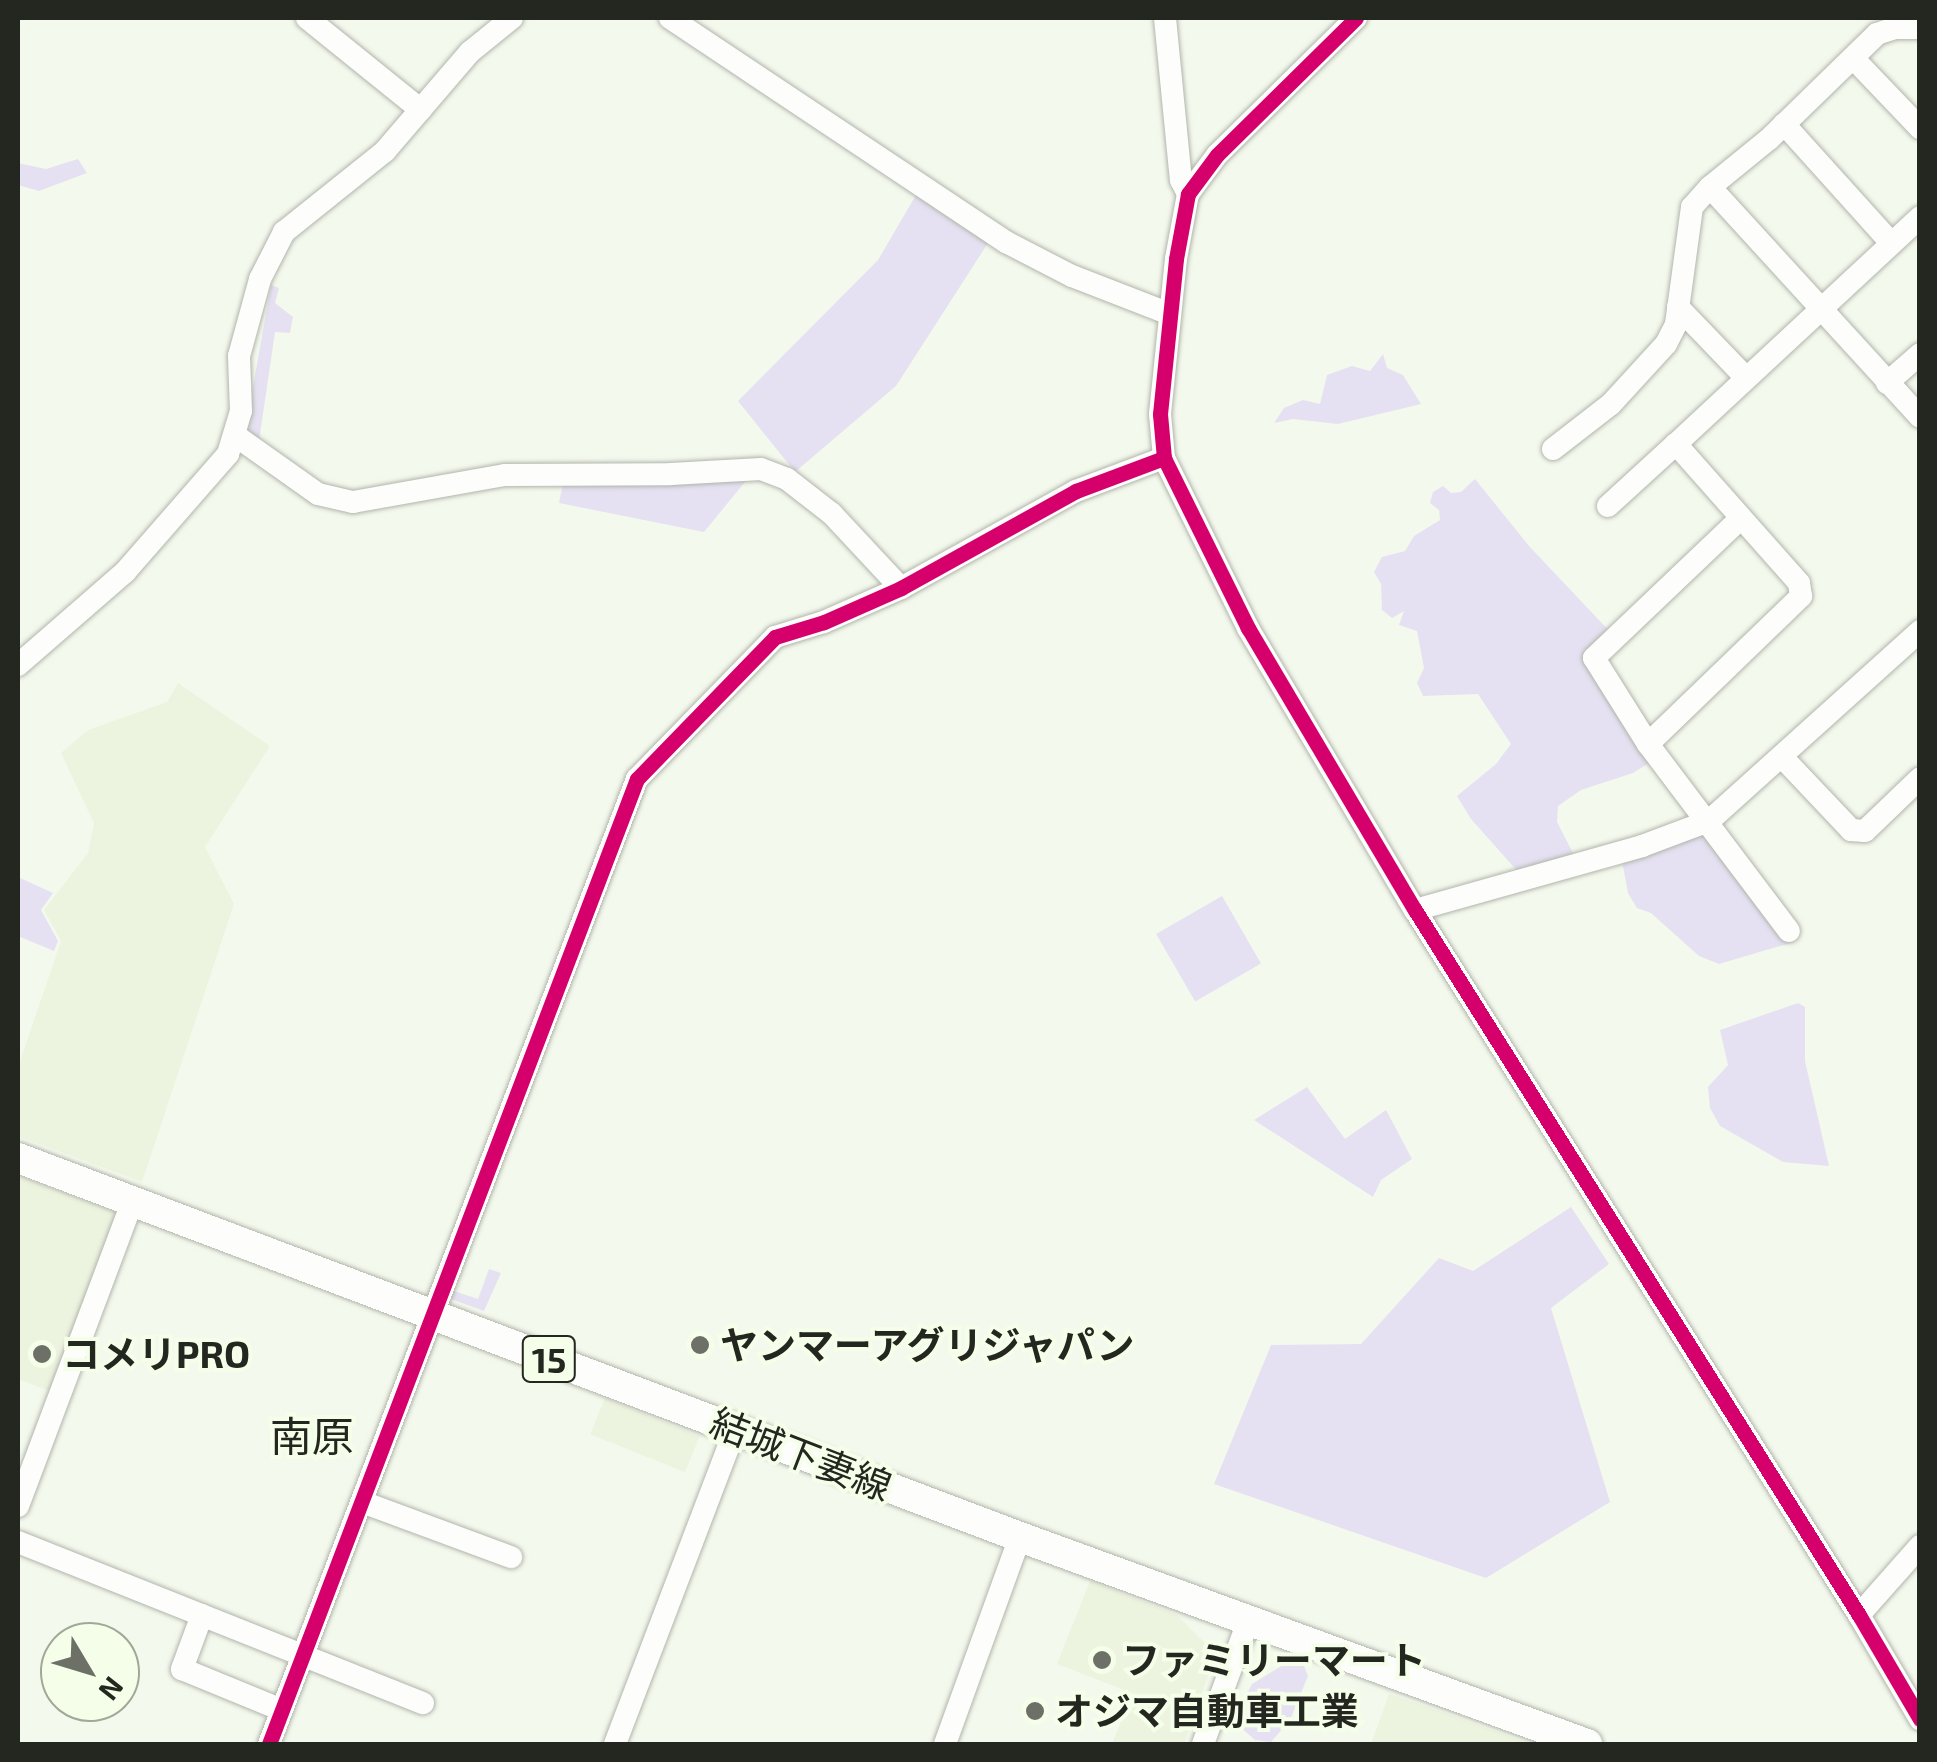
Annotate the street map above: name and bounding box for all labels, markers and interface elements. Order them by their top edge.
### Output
place label: ヤンマーアグリジャパン [720,1322,1138,1368]
road number: 15 [522,1329,576,1389]
place label: コメリPRO [62,1331,250,1377]
marker: ヤンマーアグリジャパン [689,1334,711,1356]
marker: コメリPRO [31,1343,53,1365]
street label: 結城下妻線 [704,1399,898,1509]
district label: 南原 [270,1410,354,1460]
north arrow [40,1622,140,1722]
place label: ファミリーマート [1122,1637,1426,1683]
marker: ファミリーマート [1091,1649,1113,1671]
text: N [92,1671,132,1708]
place label: オジマ自動車工業 [1055,1688,1359,1734]
marker: オジマ自動車工業 [1024,1700,1046,1722]

